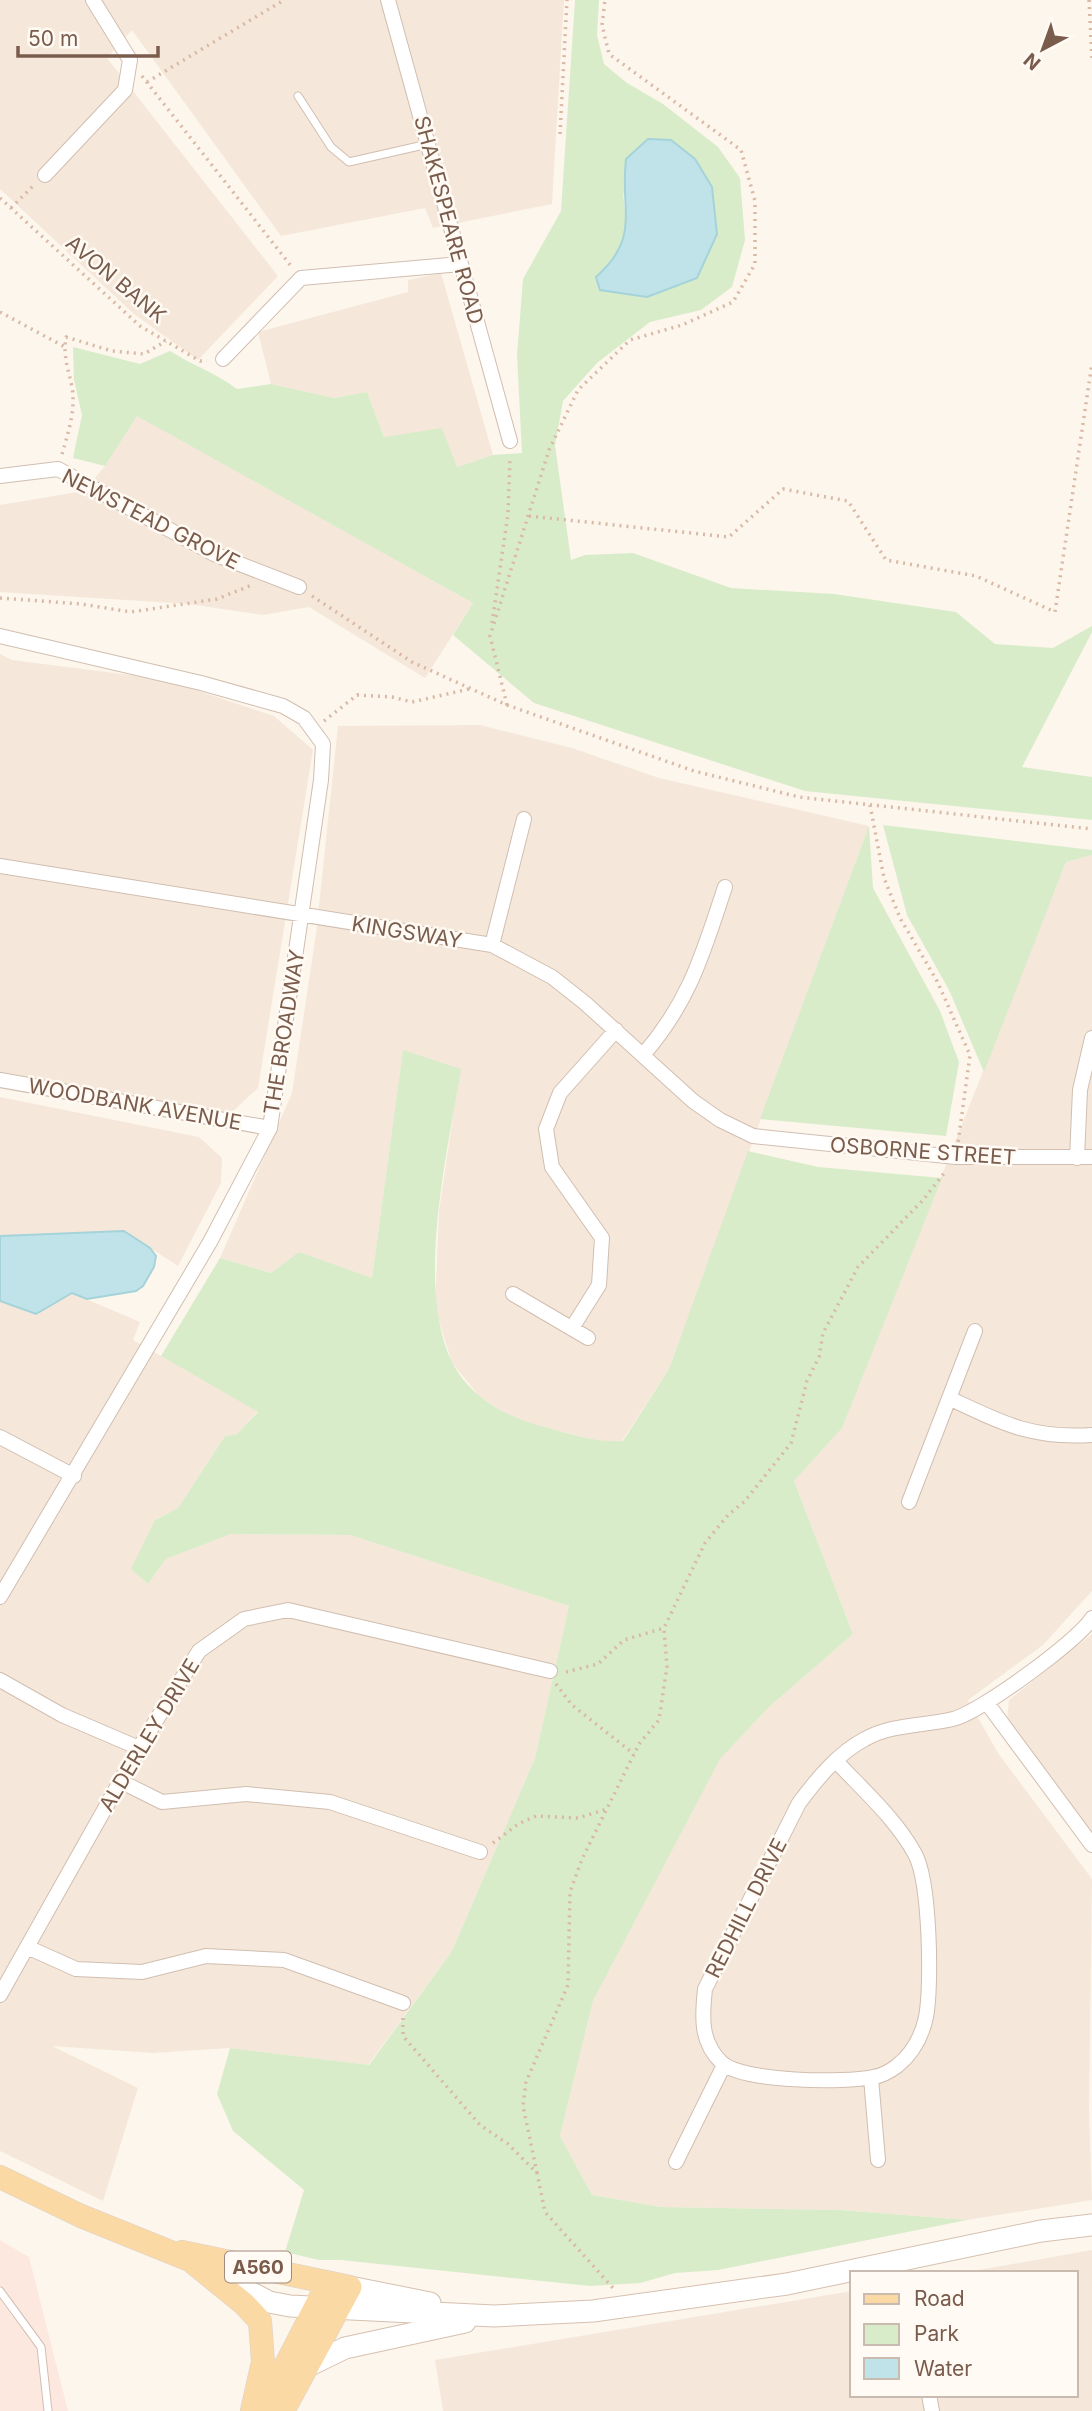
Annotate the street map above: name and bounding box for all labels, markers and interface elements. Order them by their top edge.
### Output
scale bar [18,14,158,58]
north arrow [1008,14,1078,84]
text: 50 m [28,26,78,51]
text: N [1019,48,1045,75]
street label: SHAKESPEARE ROAD [409,113,489,327]
street label: AVON BANK [61,230,171,328]
street label: NEWSTEAD GROVE [58,463,244,575]
street label: KINGSWAY [350,911,464,953]
street label: THE BROADWAY [259,948,309,1116]
street label: WOODBANK AVENUE [26,1073,244,1135]
street label: OSBORNE STREET [829,1132,1017,1170]
street label: ALDERLEY DRIVE [94,1654,204,1816]
street label: REDHILL DRIVE [700,1834,792,1982]
road number: A560 [225,2252,291,2282]
legend [850,2271,1078,2397]
text: Road [914,2286,965,2311]
text: Park [914,2321,959,2346]
text: Water [914,2356,972,2381]

